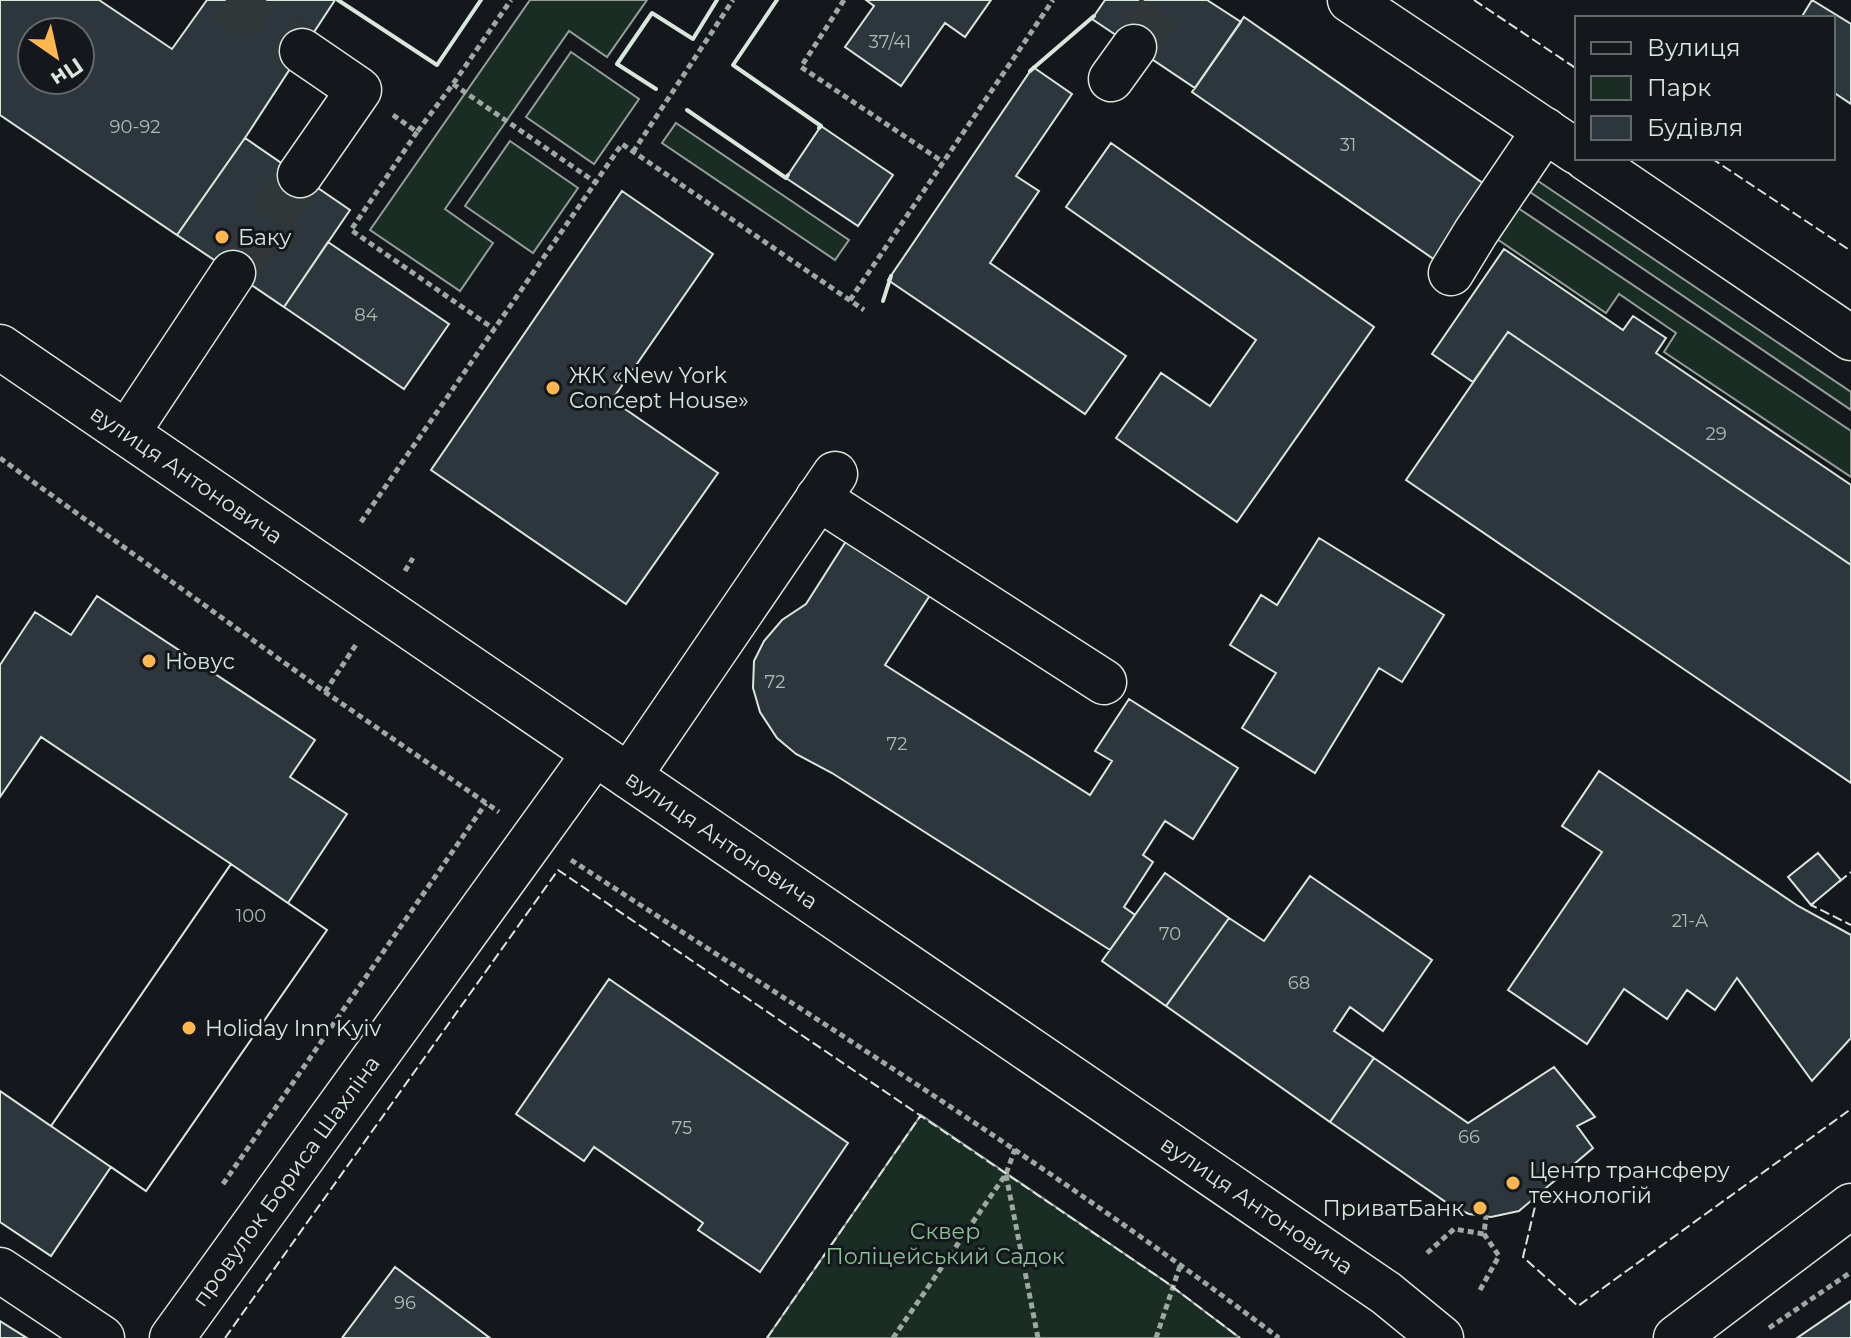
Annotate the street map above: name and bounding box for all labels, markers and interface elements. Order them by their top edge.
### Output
north arrow [16,16,96,96]
legend [1575,16,1835,160]
house number: 37/41 [869,31,911,53]
text: Вулиця [1647,33,1740,62]
text: Пн [46,52,88,93]
text: Парк [1647,73,1711,102]
text: Будівля [1647,113,1743,142]
house number: 90-92 [109,116,161,138]
house number: 31 [1340,134,1356,156]
place label: Баку [238,224,292,251]
marker: Баку [213,228,231,246]
house number: 84 [354,304,378,326]
place label: ЖК «New York Concept House» [569,362,749,414]
marker: ЖК «New York Concept House» [544,379,562,397]
street label: вулиця Антоновича [85,400,288,550]
house number: 29 [1705,423,1727,445]
place label: Новус [165,648,235,675]
marker: Новус [140,652,158,670]
house number: 72 [765,671,785,693]
house number: 72 [887,733,907,755]
street label: вулиця Антоновича [620,765,823,915]
house number: 100 [236,905,266,927]
house number: 21-А [1672,910,1709,932]
house number: 70 [1159,923,1181,945]
house number: 68 [1288,972,1310,994]
place label: Holiday Inn Kyiv [205,1015,381,1042]
marker: Holiday Inn Kyiv [180,1019,198,1037]
street label: провулок Бориса Шахліна [186,1050,386,1312]
house number: 75 [672,1117,692,1139]
house number: 66 [1458,1126,1480,1148]
street label: вулиця Антоновича [1155,1130,1358,1281]
place label: Центр трансферу технологій [1529,1157,1730,1209]
marker: Центр трансферу технологій [1504,1174,1522,1192]
place label: ПриватБанк [1323,1195,1464,1222]
marker: ПриватБанк [1471,1199,1489,1217]
park label: Сквер Поліцейський Садок [826,1218,1065,1270]
house number: 96 [394,1292,416,1314]

